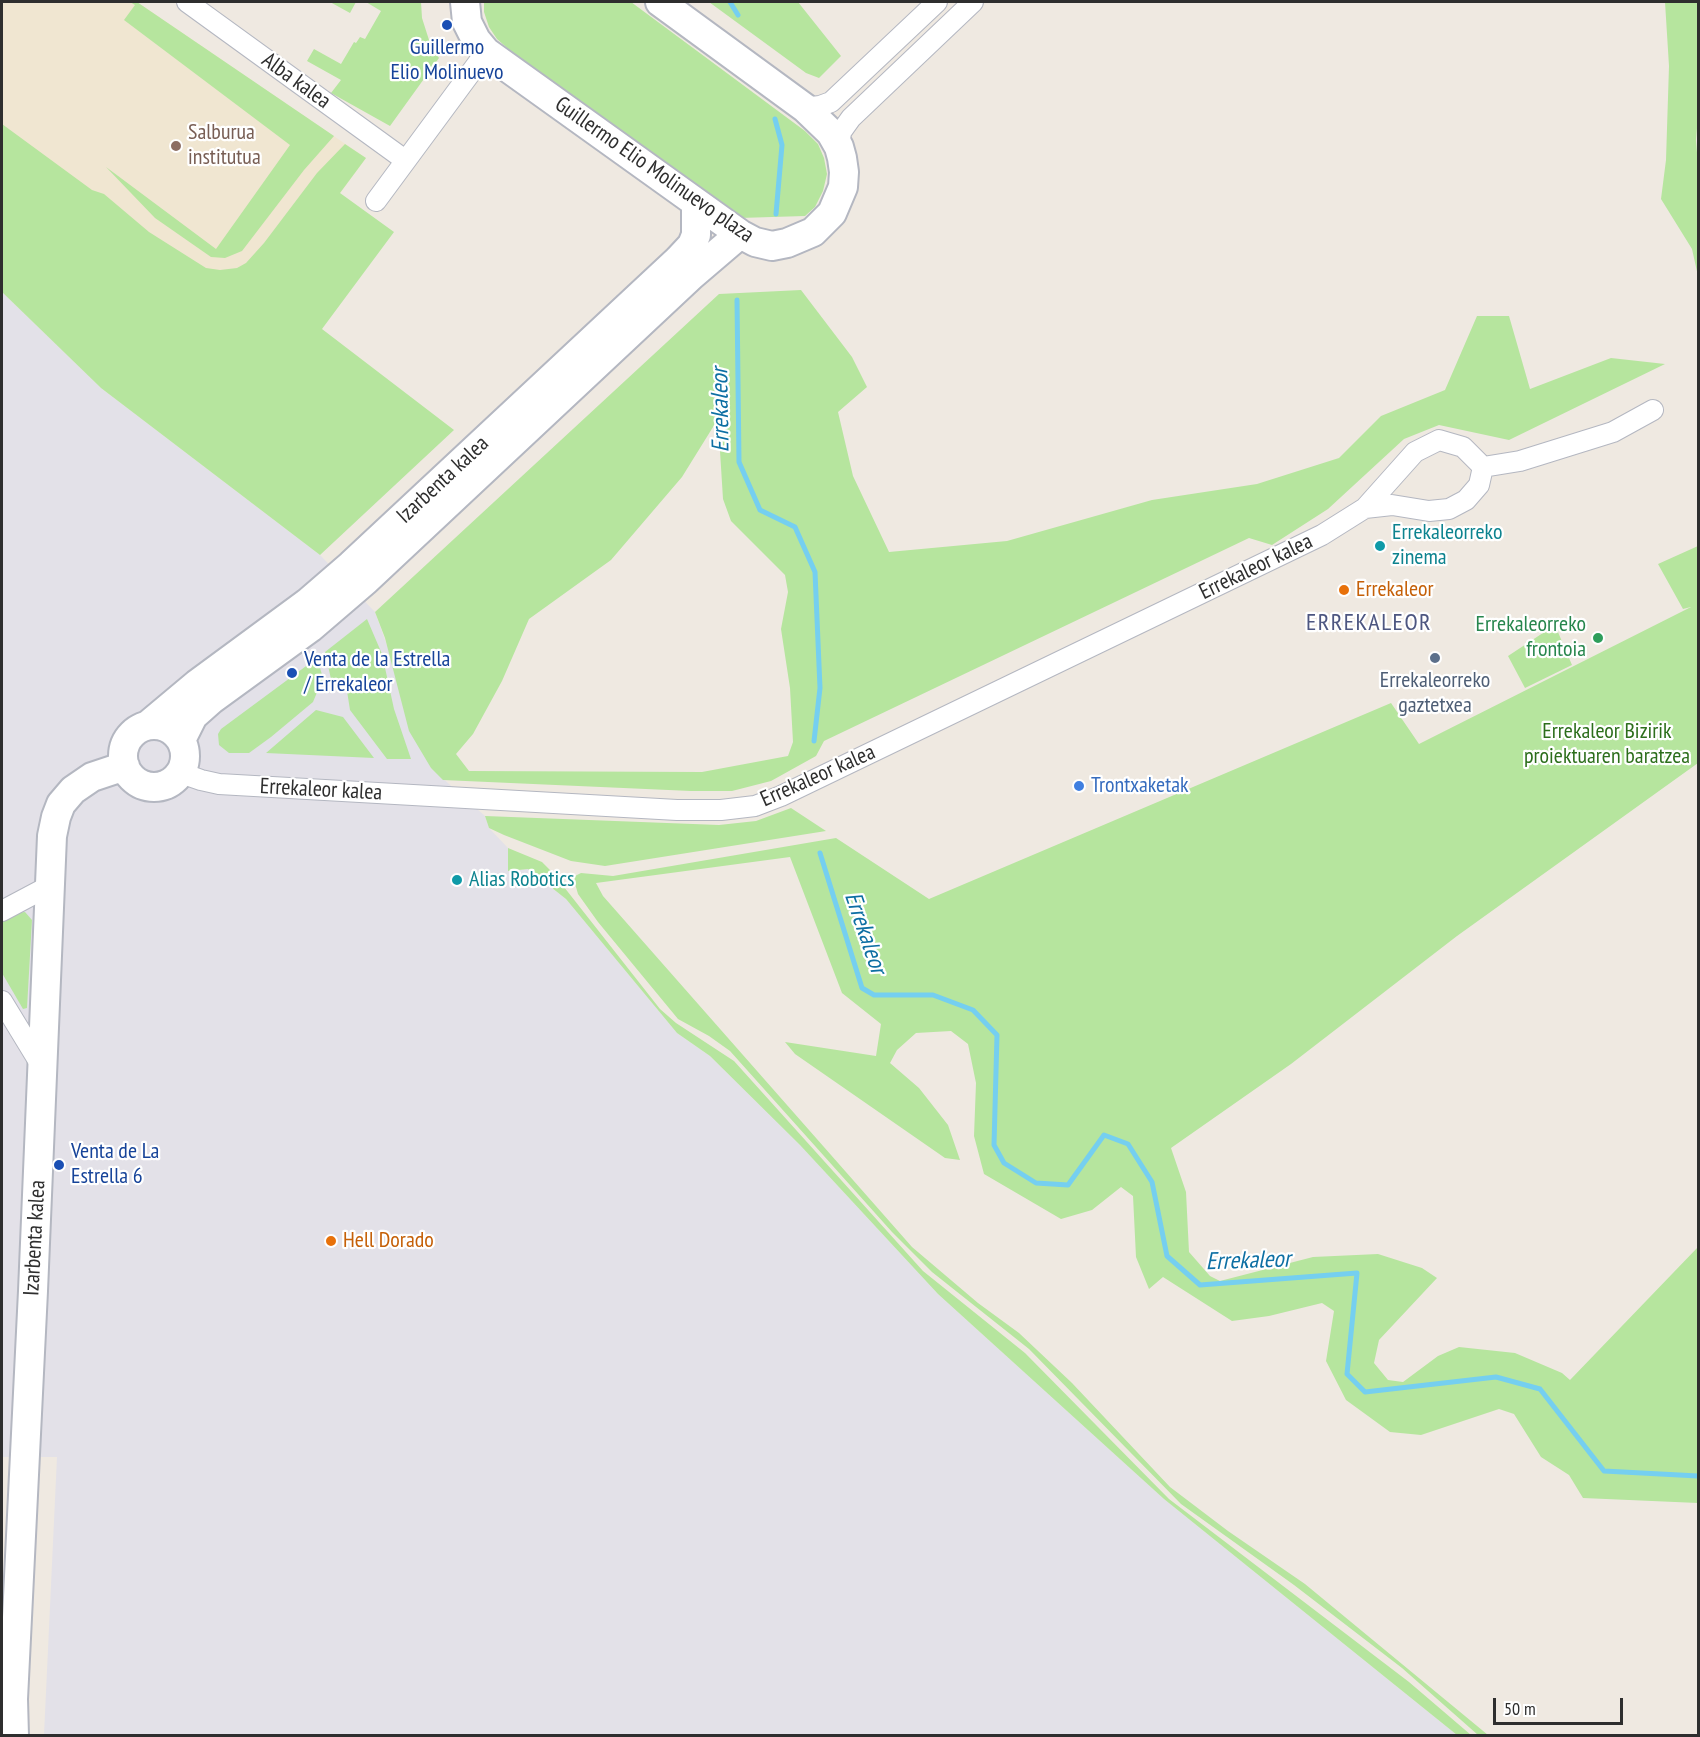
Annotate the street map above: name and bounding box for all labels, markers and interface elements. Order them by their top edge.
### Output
marker: Guillermo Elio Molinuevo [440,18,454,32]
place label: Guillermo Elio Molinuevo [391,35,503,86]
street label: Alba kalea [256,47,336,115]
street label: Guillermo Elio Molinuevo plaza [549,91,759,249]
place label: Salburua institutua [188,120,261,172]
marker: Salburua institutua [169,139,183,153]
water label: Errekaleor [706,367,736,453]
street label: Izarbenta kalea [392,431,494,529]
place label: Errekaleorreko zinema [1392,520,1502,572]
street label: Errekaleor kalea [1195,528,1317,606]
marker: Errekaleorreko zinema [1373,539,1387,553]
place label: Errekaleor [1356,577,1433,603]
marker: Errekaleor [1337,583,1351,597]
district label: ERREKALEOR [1306,609,1432,637]
place label: Errekaleorreko frontoia [1476,612,1586,664]
marker: Errekaleorreko frontoia [1591,631,1605,645]
place label: Venta de la Estrella / Errekaleor [304,647,450,698]
marker: Errekaleorreko gaztetxea [1428,651,1442,665]
marker: Venta de la Estrella / Errekaleor [285,666,299,680]
place label: Errekaleorreko gaztetxea [1380,668,1490,720]
park label: Errekaleor Bizirik proiektuaren baratzea [1524,719,1690,770]
street label: Errekaleor kalea [757,739,879,813]
place label: Trontxaketak [1091,773,1189,799]
street label: Errekaleor kalea [259,774,383,806]
marker: Trontxaketak [1072,779,1086,793]
place label: Alias Robotics [469,867,575,893]
marker: Alias Robotics [450,873,464,887]
water label: Errekaleor [838,888,892,978]
place label: Venta de La Estrella 6 [71,1139,159,1190]
marker: Venta de La Estrella 6 [52,1158,66,1172]
street label: Izarbenta kalea [19,1179,51,1297]
place label: Hell Dorado [343,1228,434,1254]
marker: Hell Dorado [324,1234,338,1248]
water label: Errekaleor [1205,1245,1291,1277]
scale bar [1496,1686,1626,1724]
text: 50 m [1504,1697,1536,1720]

